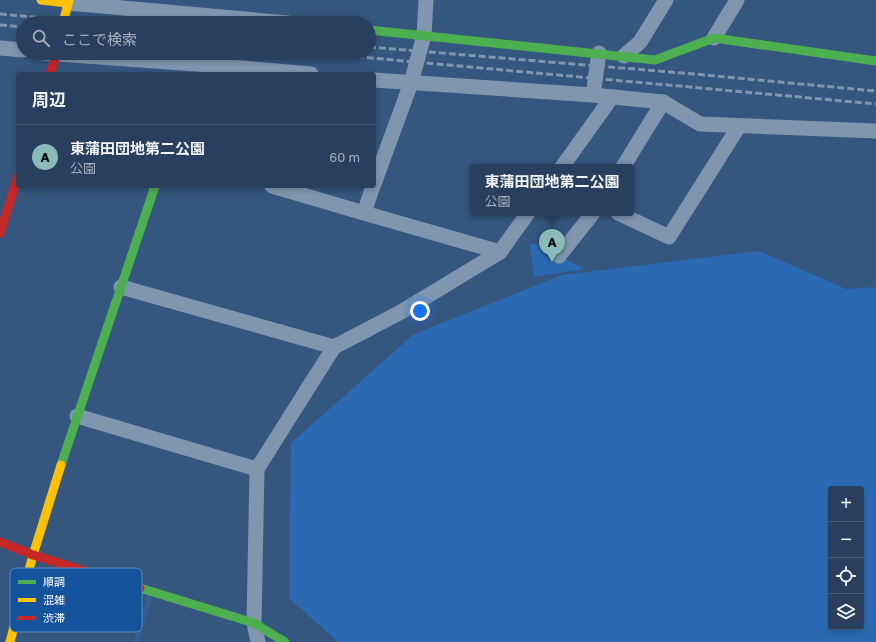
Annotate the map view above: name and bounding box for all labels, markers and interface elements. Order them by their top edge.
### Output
search box [16,16,376,60]
icon: search [30,27,52,49]
text: ここで検索 [62,30,137,48]
text: 周辺 [32,89,66,110]
text: 東蒲田団地第二公園 [70,139,205,157]
text: A [40,149,50,165]
text: 60 m [329,149,360,165]
text: 公園 [70,160,96,176]
popup [470,164,634,216]
text: 東蒲田団地第二公園 [484,172,620,190]
text: 公園 [484,193,511,209]
pin: A [539,229,565,262]
your location [410,301,430,321]
map controls [828,486,864,630]
button: + [828,486,864,522]
button: − [828,522,864,558]
button: locate [828,558,864,594]
legend [10,568,142,632]
text: 順調 [43,575,65,588]
text: 混雑 [43,593,65,606]
button: layers [828,594,864,630]
text: 渋滞 [43,611,65,624]

